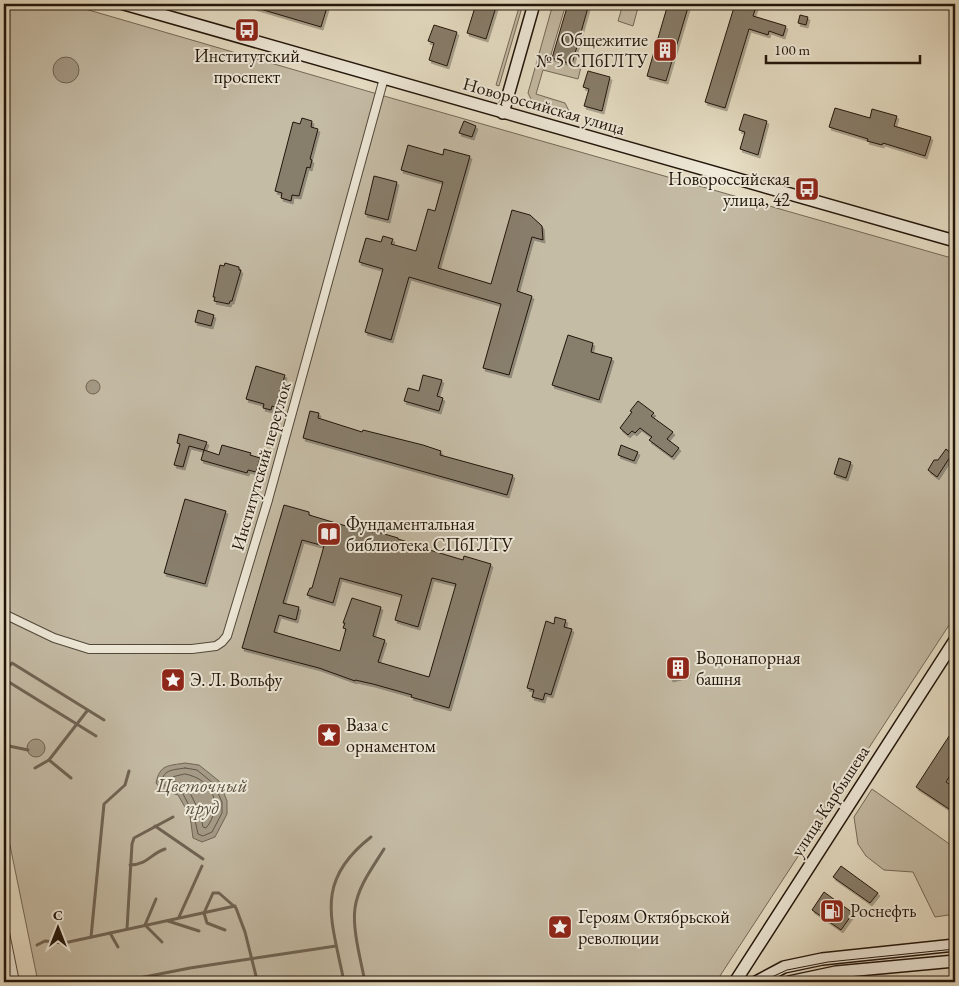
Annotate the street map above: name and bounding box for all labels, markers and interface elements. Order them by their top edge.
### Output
bus stop icon: Институтский проспект [234,17,260,43]
place label: Общежитие № 5 СПбГЛТУ [536,28,649,72]
scale bar [766,32,920,64]
building icon: Общежитие № 5 СПбГЛТУ [652,37,678,63]
text: 100 m [774,40,811,59]
place label: Институтский проспект [194,44,300,88]
street label: Новороссийская улица [460,71,629,140]
place label: Новороссийская улица, 42 [668,167,790,211]
bus stop icon: Новороссийская улица, 42 [794,176,820,202]
street label: Институтский переулок [225,378,296,553]
place label: Фундаментальная библиотека СПбГЛТУ [346,512,514,556]
library icon: Фундаментальная библиотека СПбГЛТУ [316,521,342,547]
place label: Водонапорная башня [696,646,801,690]
building icon: Водонапорная башня [665,655,691,681]
place icon: Э. Л. Вольфу [160,667,186,693]
place label: Э. Л. Вольфу [190,668,282,691]
place label: Ваза с орнаментом [346,713,437,757]
place icon: Ваза с орнаментом [316,722,342,748]
street label: улица Карбышева [785,740,874,861]
water label: Цветочный пруд [156,773,248,820]
fuel station icon: Роснефть [819,898,845,924]
place label: Роснефть [850,899,916,922]
north arrow [32,904,82,954]
place label: Героям Октябрьской революции [578,905,730,949]
text: С [53,906,63,924]
place icon: Героям Октябрьской революции [547,914,573,940]

